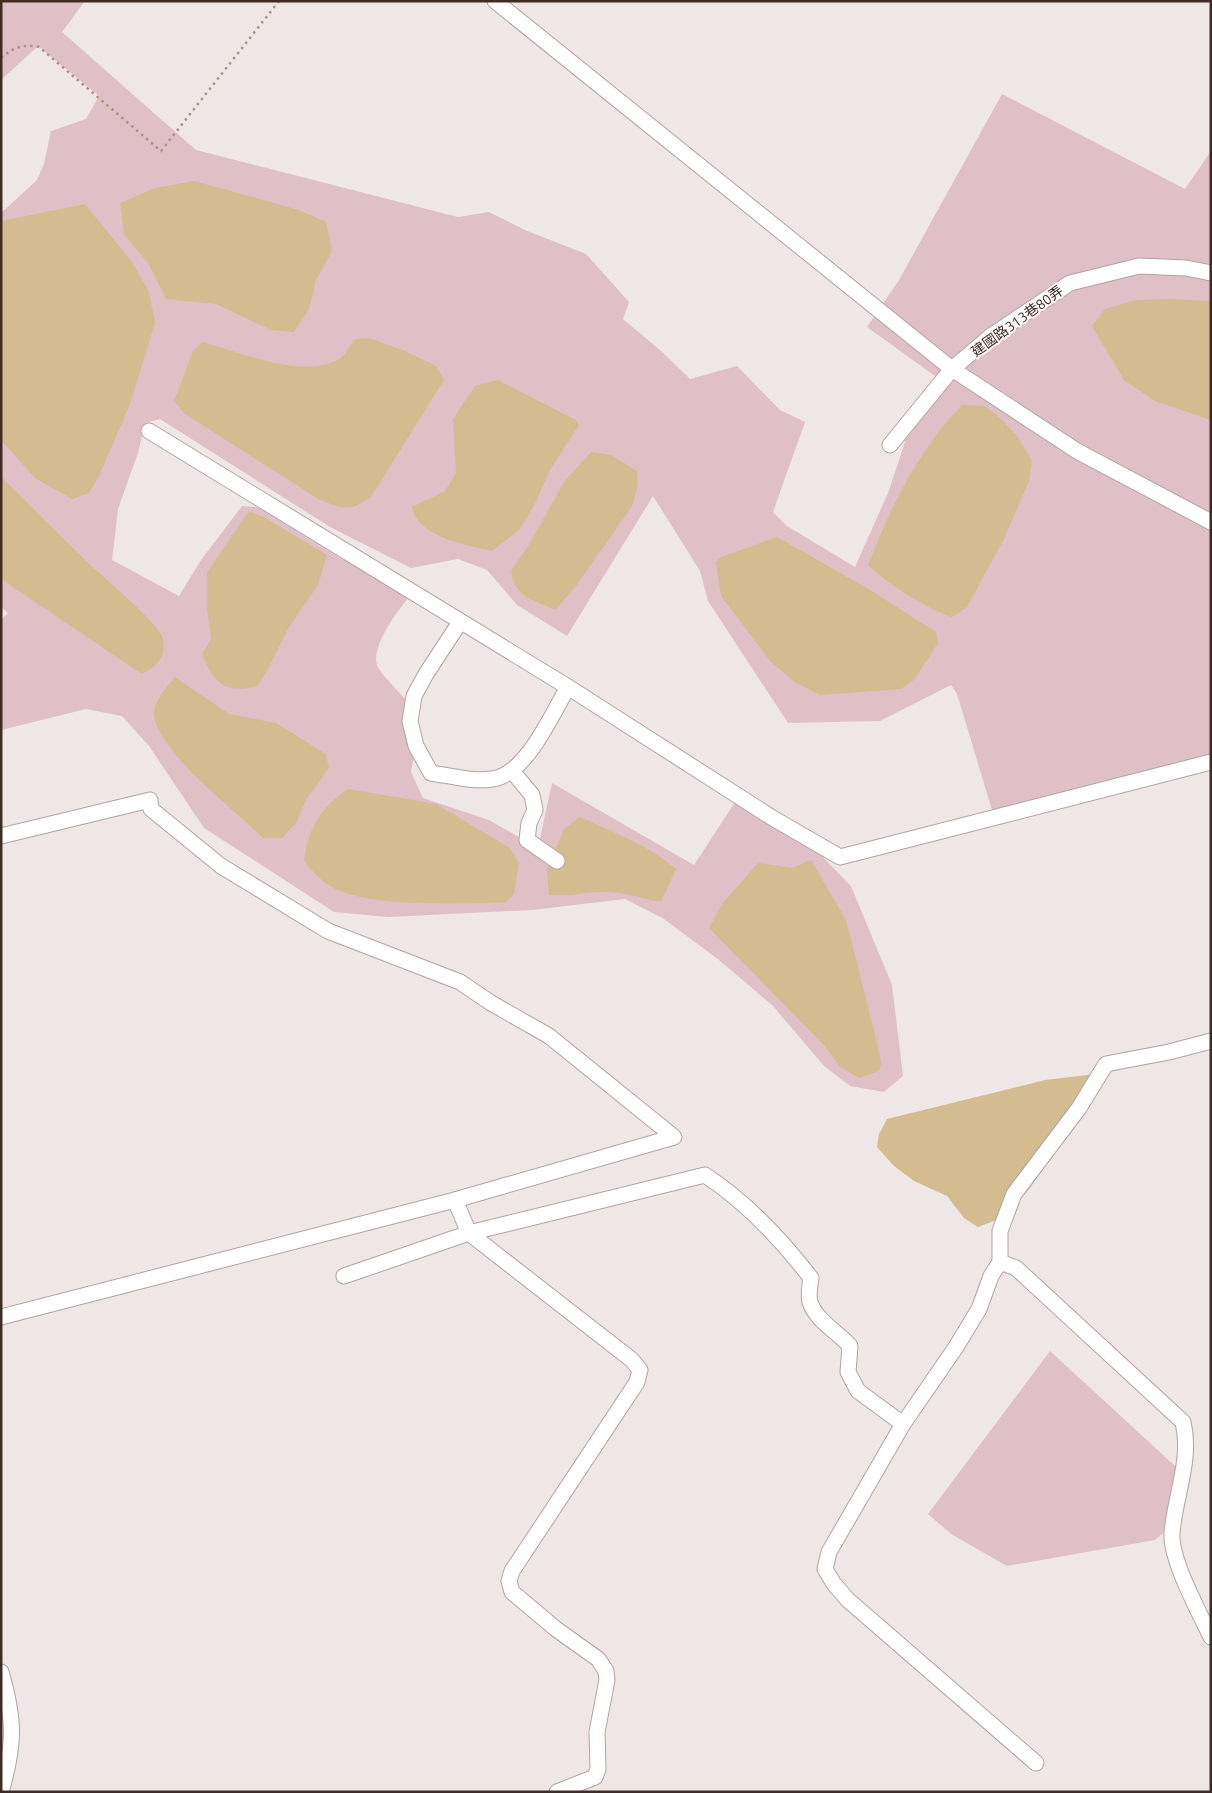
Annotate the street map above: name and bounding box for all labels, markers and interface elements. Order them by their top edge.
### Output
street label: 建國路313巷80弄 [968,282,1066,360]

